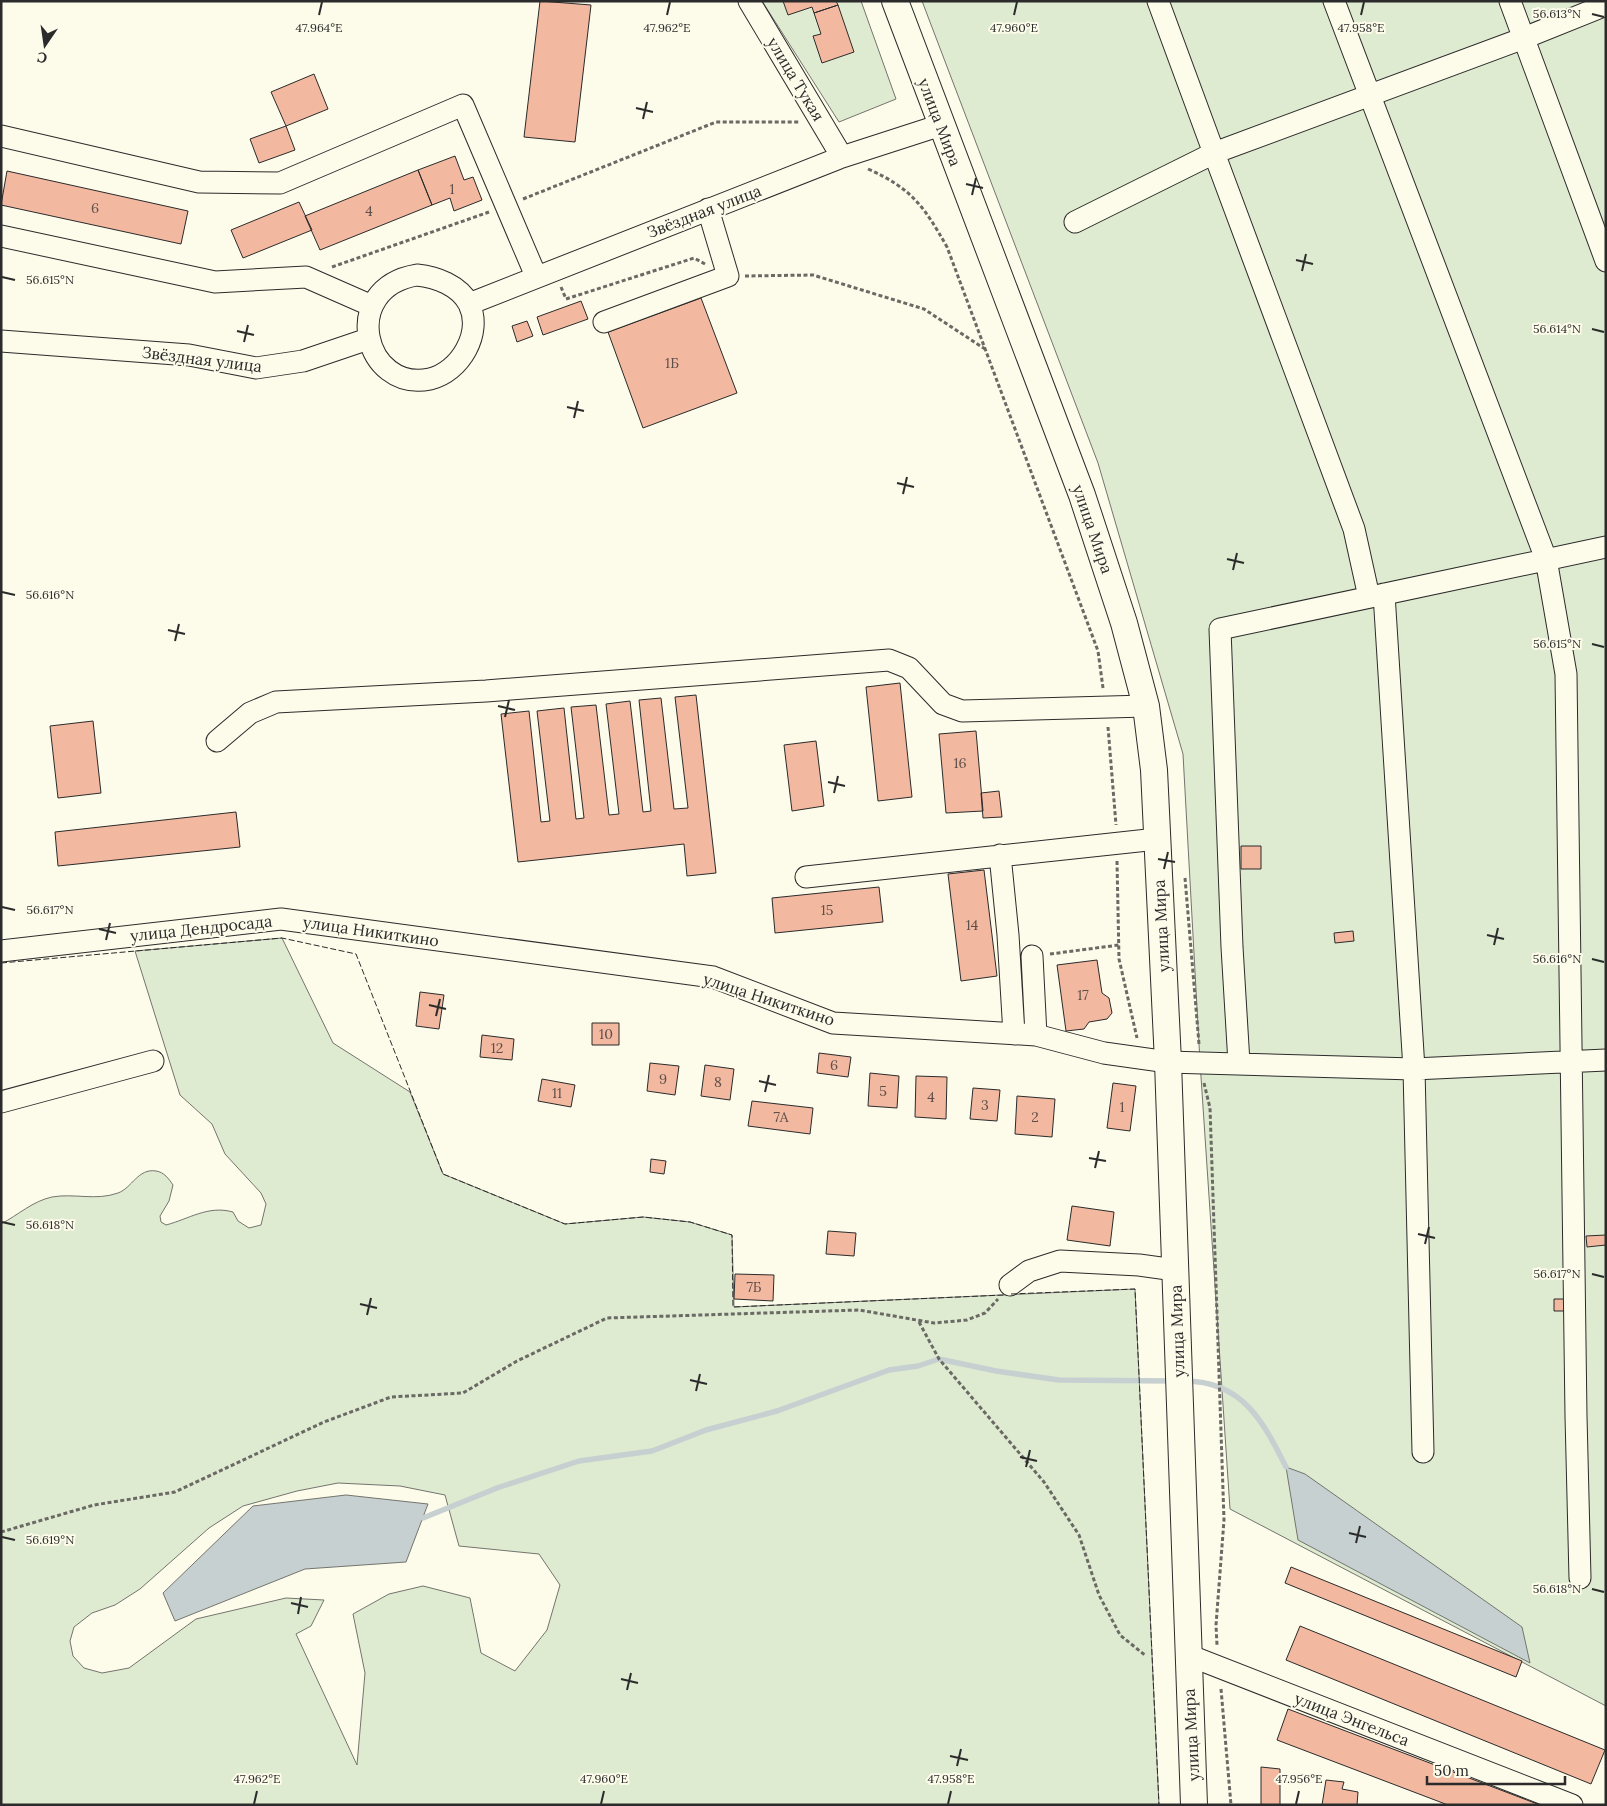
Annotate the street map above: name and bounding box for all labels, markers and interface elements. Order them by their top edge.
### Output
text: 56.613°N [1533,6,1581,21]
north arrow [20,20,70,70]
text: 47.964°E [295,20,343,35]
text: 47.962°E [643,20,691,35]
text: 47.960°E [990,20,1038,35]
text: 47.958°E [1337,20,1385,35]
street label: улица Тукая [763,33,829,125]
text: С [35,48,49,68]
street label: улица Мира [914,75,966,169]
house number: 1 [449,180,455,198]
street label: Звёздная улица [644,180,764,242]
house number: 6 [91,199,99,217]
house number: 4 [365,202,373,220]
text: 56.615°N [26,272,74,287]
text: 56.614°N [1533,321,1581,336]
street label: Звёздная улица [141,342,263,376]
house number: 1Б [665,354,679,372]
street label: улица Мира [1068,482,1118,576]
text: 56.616°N [26,587,74,602]
text: 56.615°N [1533,636,1581,651]
house number: 16 [953,754,967,772]
street label: улица Мира [1149,879,1173,973]
house number: 15 [821,901,833,919]
text: 56.617°N [26,902,74,917]
street label: улица Дендросада [129,911,273,945]
street label: улица Никиткино [302,912,440,950]
house number: 14 [966,916,979,934]
text: 56.616°N [1533,951,1581,966]
street label: улица Никиткино [701,968,837,1030]
house number: 17 [1077,986,1089,1004]
house number: 10 [599,1025,613,1043]
house number: 12 [491,1039,503,1057]
house number: 6 [830,1056,838,1074]
house number: 9 [659,1070,667,1088]
house number: 8 [714,1073,722,1091]
house number: 5 [879,1082,887,1100]
house number: 11 [552,1084,562,1102]
house number: 4 [927,1088,935,1106]
house number: 3 [981,1096,989,1114]
house number: 1 [1119,1098,1125,1116]
house number: 7А [774,1108,789,1126]
house number: 2 [1031,1108,1039,1126]
text: 56.618°N [26,1217,74,1232]
text: 56.617°N [1533,1266,1581,1281]
house number: 7Б [746,1278,762,1296]
street label: улица Мира [1165,1284,1189,1378]
text: 56.619°N [26,1532,74,1547]
text: 56.618°N [1533,1581,1581,1596]
street label: улица Мира [1179,1688,1203,1782]
street label: улица Энгельса [1292,1688,1412,1750]
scale bar [1427,1754,1564,1786]
text: 50 m [1434,1761,1469,1780]
text: 47.962°E [233,1771,281,1786]
text: 47.960°E [580,1771,628,1786]
text: 47.958°E [927,1771,975,1786]
text: 47.956°E [1275,1771,1323,1786]

